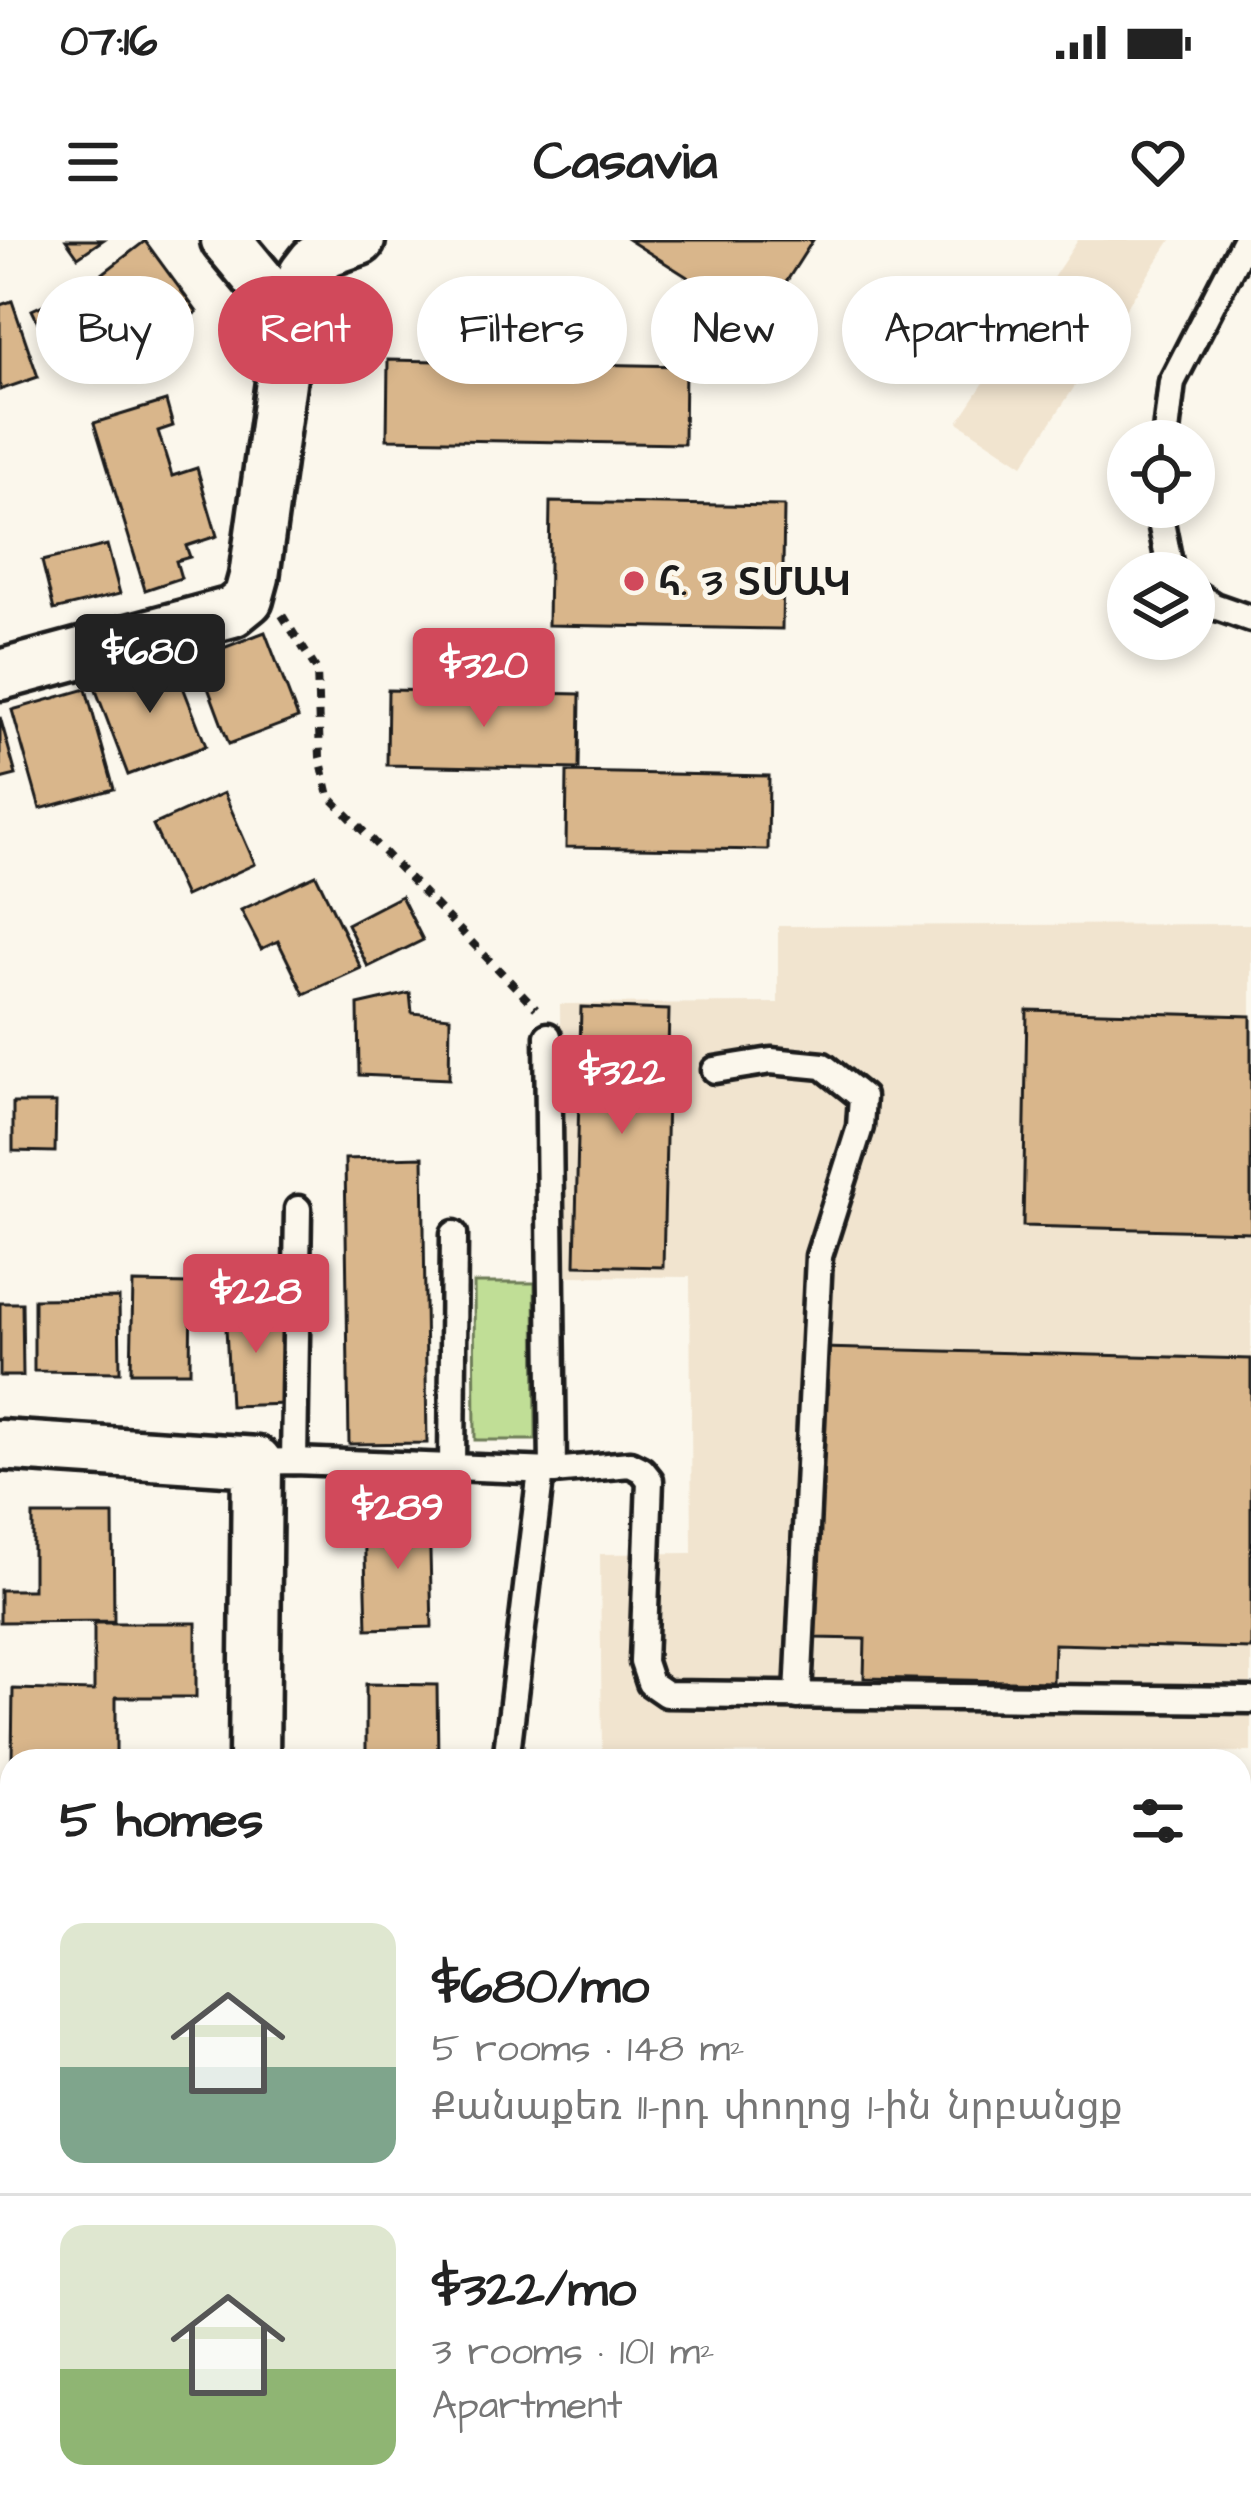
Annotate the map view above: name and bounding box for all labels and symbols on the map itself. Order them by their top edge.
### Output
place label: հ. 3 ՏՄԱԿ [658,557,851,611]
marker: հ. 3 ՏՄԱԿ [621,568,647,594]
pin: $680 [79,614,221,716]
pin: $320 [413,628,555,730]
pin: $322 [551,1035,693,1137]
pin: $228 [185,1254,327,1356]
pin: $289 [327,1470,469,1572]

